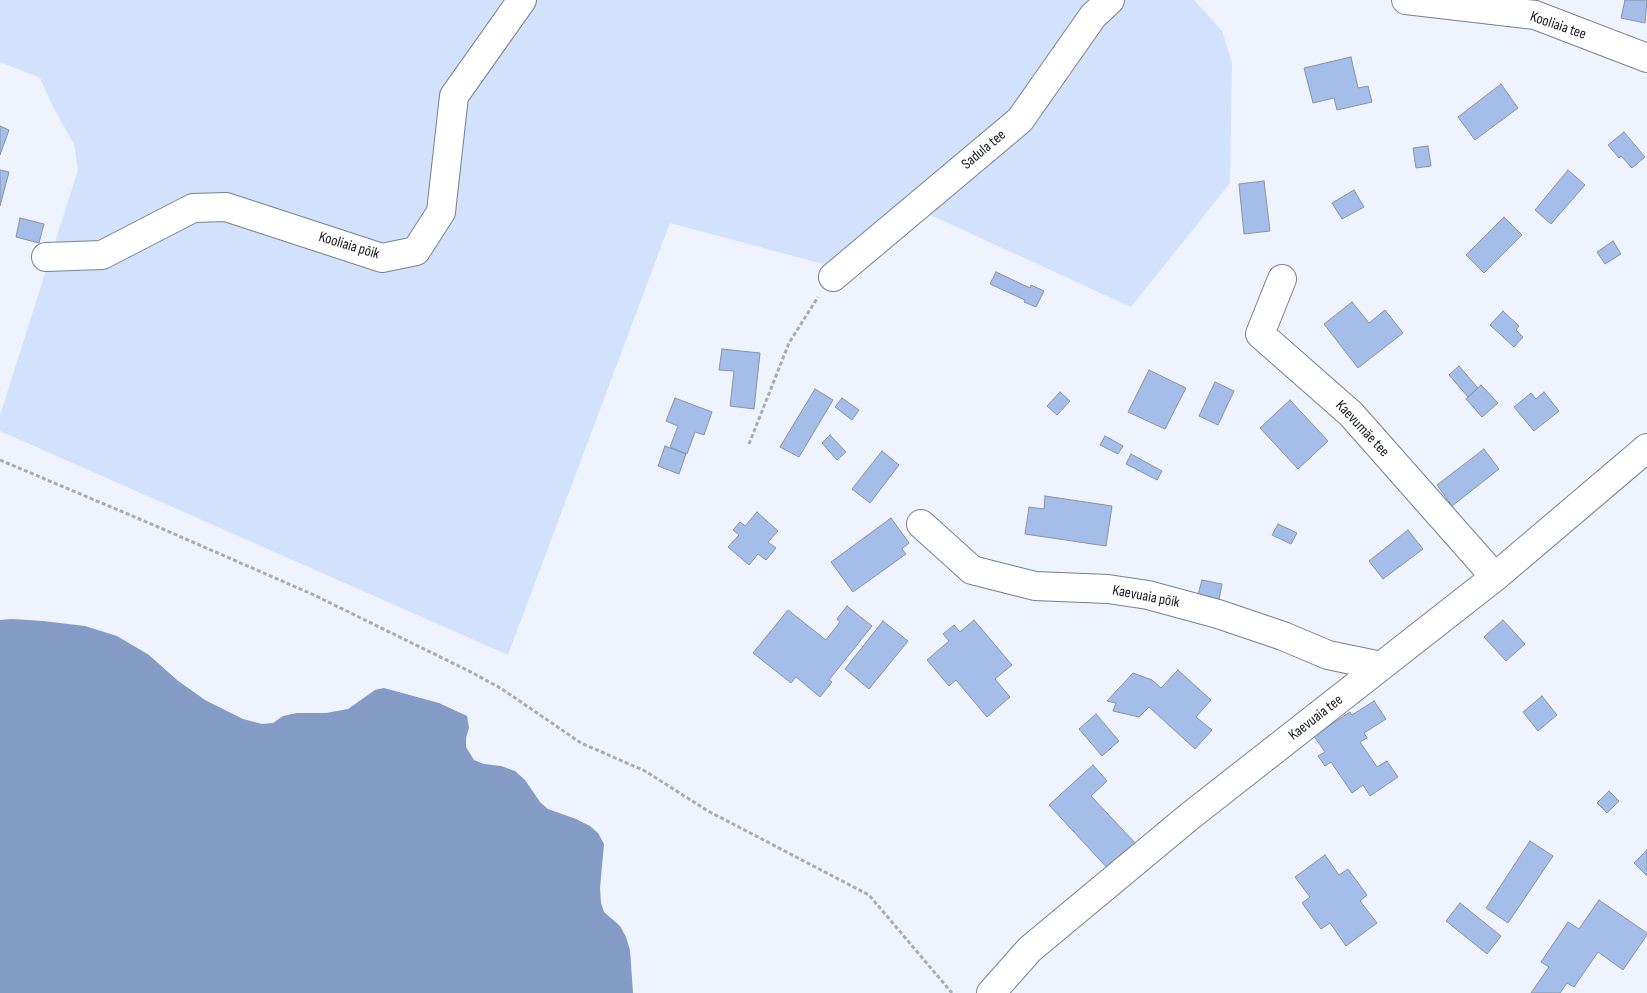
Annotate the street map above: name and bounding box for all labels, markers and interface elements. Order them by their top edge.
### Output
street label: Kooliaia tee [1528,8,1588,44]
street label: Sadula tee [958,126,1010,174]
street label: Kooliaia põik [316,228,382,264]
street label: Kaevumäe tee [1331,397,1393,461]
street label: Kaevuaia põik [1111,582,1181,612]
street label: Kaevuaia tee [1285,691,1347,745]

